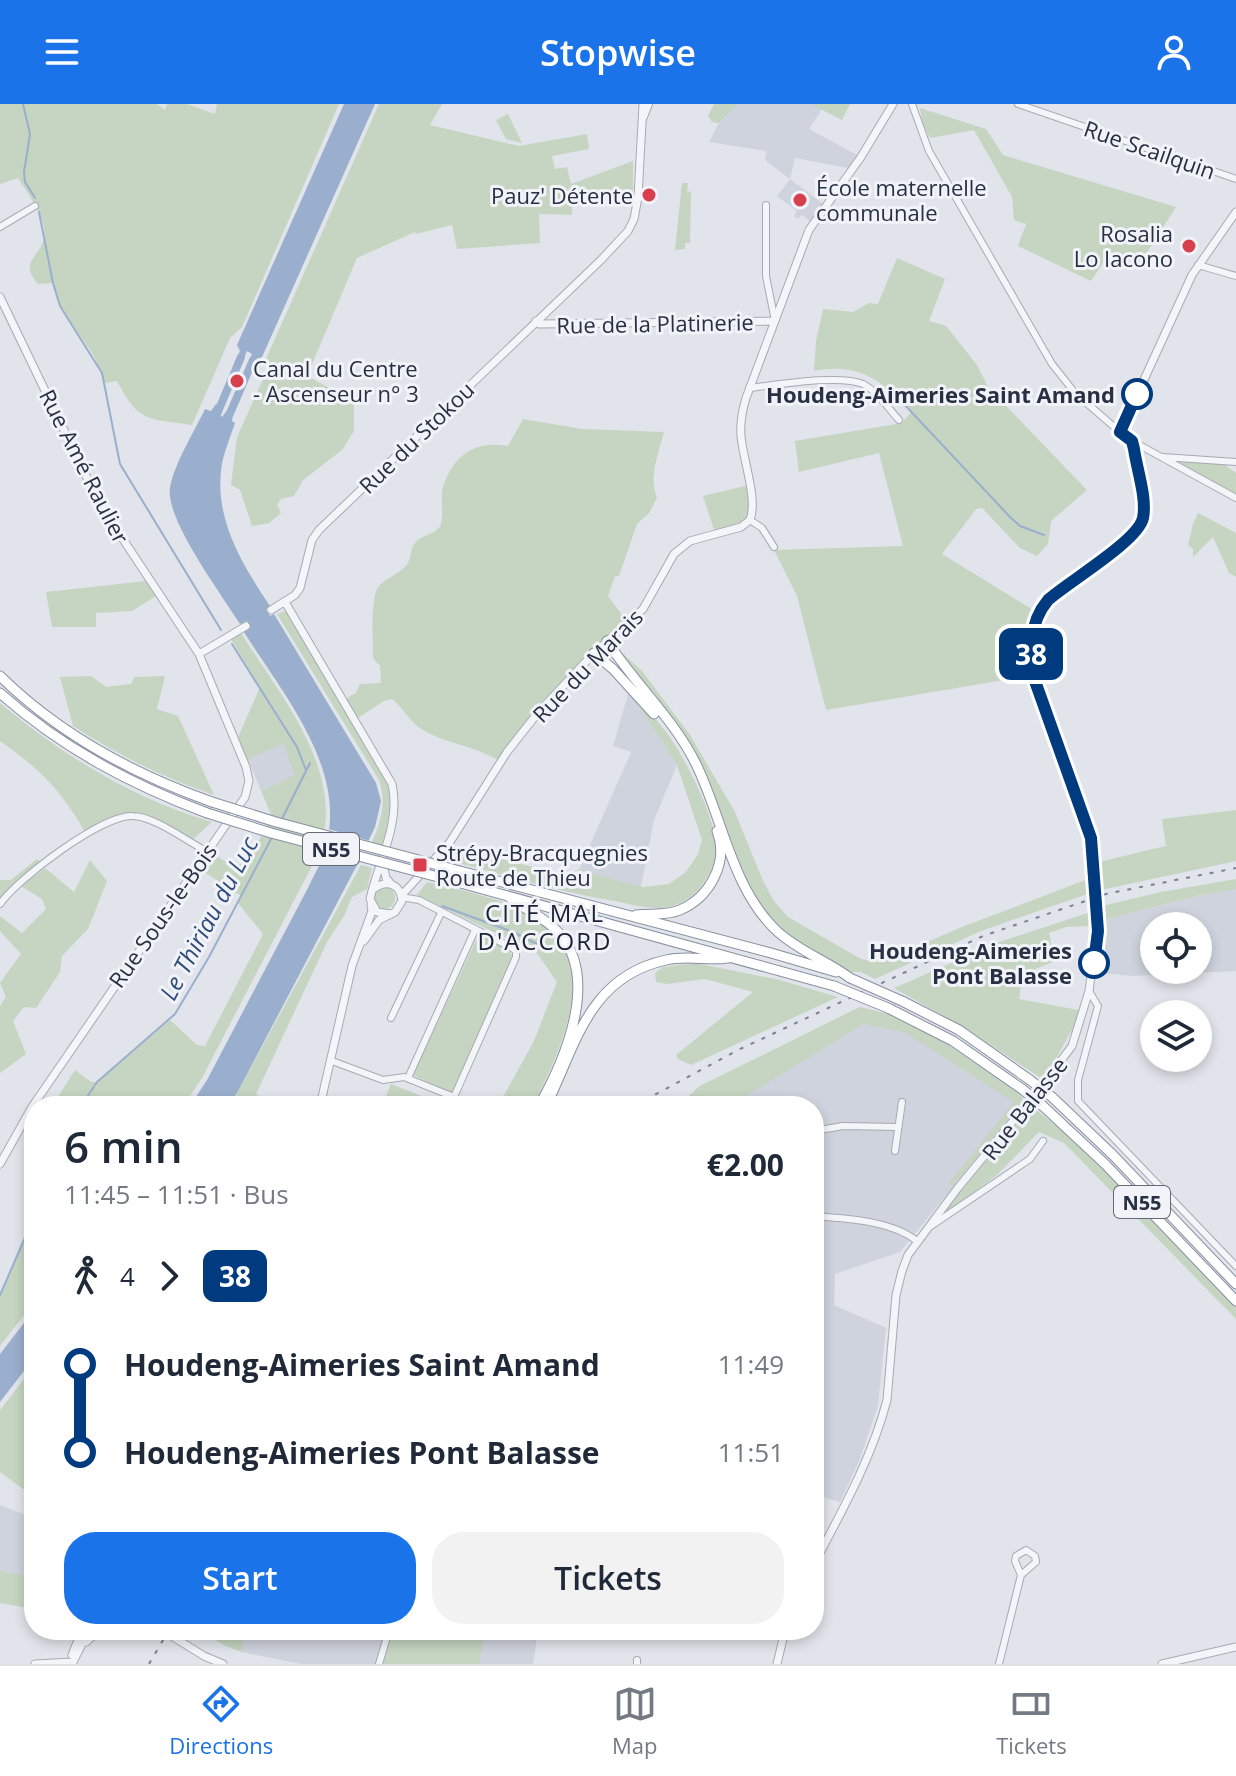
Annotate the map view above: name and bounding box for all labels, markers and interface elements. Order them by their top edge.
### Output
text: Stopwise [540,28,696,77]
icon: menu [40,30,84,74]
icon: person [1152,30,1196,74]
street label: Rue Scailquin [1080,113,1220,185]
place label: École maternelle communale [816,172,987,227]
place label: Pauz' Détente [491,180,633,210]
marker: Pauz' Détente [640,186,658,204]
marker: École maternelle communale [791,191,809,209]
place label: Rosalia Lo Iacono [1074,218,1173,273]
marker: Rosalia Lo Iacono [1180,237,1198,255]
street label: Rue de la Platinerie [556,306,754,340]
place label: Canal du Centre - Ascenseur n° 3 [253,353,419,408]
marker: Canal du Centre - Ascenseur n° 3 [228,372,246,390]
street label: Rue du Stokou [352,374,480,500]
place label: Houdeng-Aimeries Saint Amand [766,379,1115,409]
marker: Houdeng-Aimeries Saint Amand [1122,379,1152,409]
street label: Rue Amé Raulier [33,384,137,548]
street label: Rue du Marais [525,602,649,728]
line badge: 38 [995,628,1067,680]
text: 38 [1015,635,1047,673]
water label: Le Thiriau du Luc [151,829,266,1006]
road number: N55 [303,833,359,865]
street label: Rue Sous-le-Bois [101,837,223,993]
place label: Strépy-Bracquegnies Route de Thieu [436,837,648,892]
marker: Strépy-Bracquegnies Route de Thieu [411,856,429,874]
district label: CITÉ MAL D'ACCORD [478,896,612,957]
map controls [1140,912,1212,1072]
button: locate [1140,912,1212,984]
place label: Houdeng-Aimeries Pont Balasse [869,935,1072,990]
marker: Houdeng-Aimeries Pont Balasse [1079,948,1109,978]
button: layers [1140,1000,1212,1072]
street label: Rue Balasse [974,1050,1074,1166]
text: 6 min [64,1116,183,1176]
text: €2.00 [707,1144,784,1185]
text: 11:45 – 11:51 · Bus [64,1176,289,1212]
road number: N55 [1114,1186,1170,1218]
icon: walk [64,1254,108,1298]
icon: forward [147,1254,191,1298]
text: 38 [219,1257,251,1295]
text: 4 [120,1258,135,1294]
text: Houdeng-Aimeries Saint Amand [124,1344,600,1385]
text: 11:49 [718,1346,784,1382]
text: Houdeng-Aimeries Pont Balasse [124,1432,600,1473]
text: 11:51 [718,1434,784,1470]
button: Start [64,1532,416,1624]
button: Tickets [432,1532,784,1624]
tab: Directions [169,1682,273,1760]
tab: Map [612,1682,658,1760]
tab: Tickets [996,1682,1067,1760]

